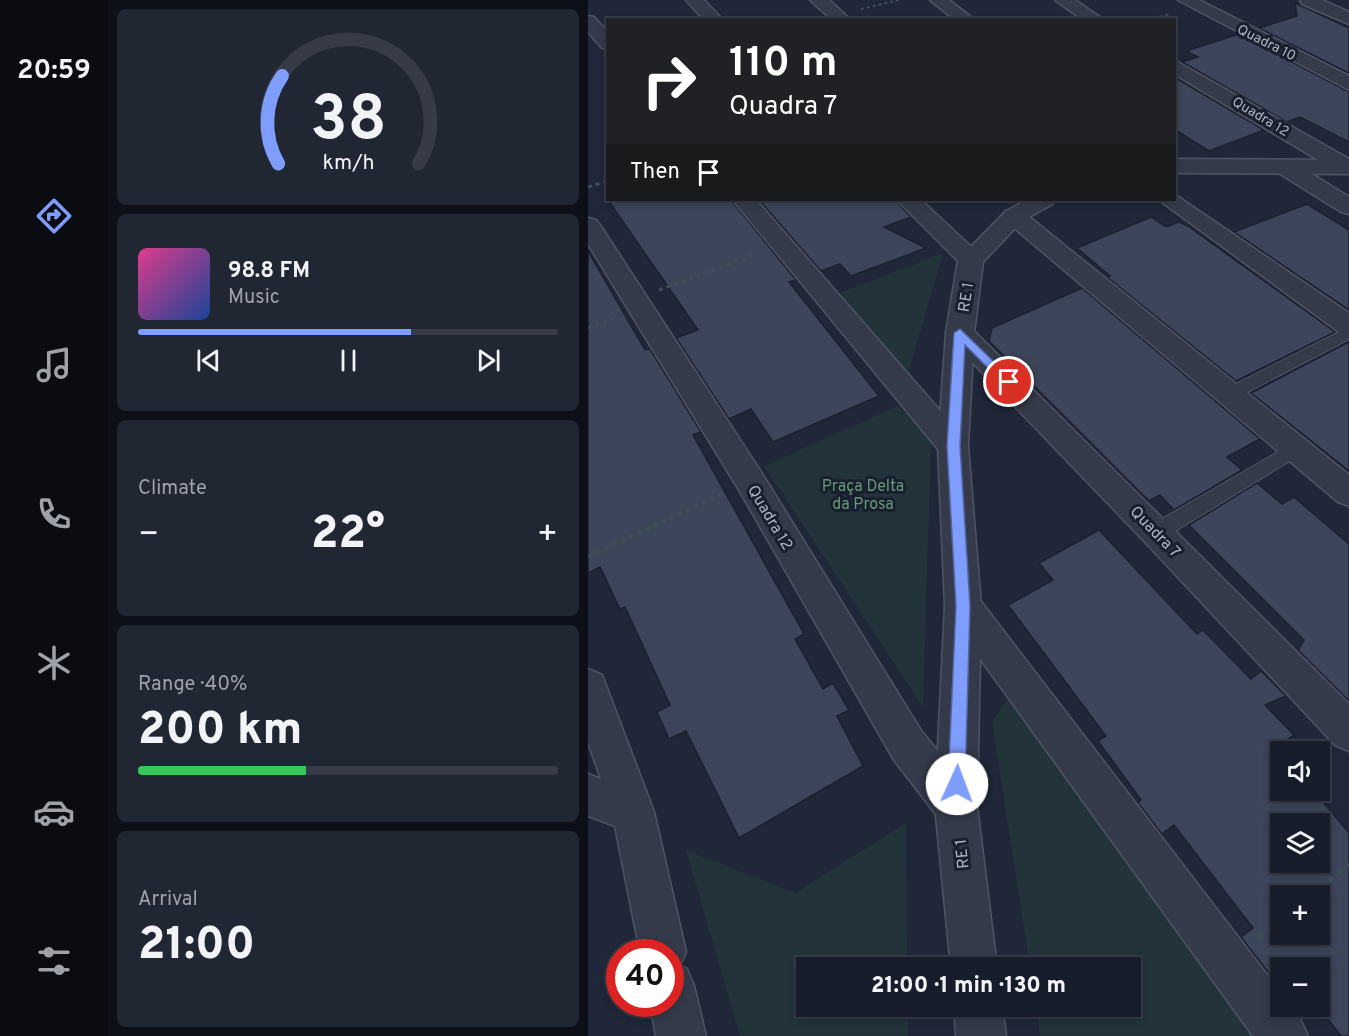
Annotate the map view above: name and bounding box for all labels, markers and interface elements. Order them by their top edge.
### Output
street label: Quadra 10 [1234,21,1299,65]
text: 110 m [729,38,838,91]
icon: right [630,42,708,120]
text: 20:59 [17,54,91,88]
text: 38 [310,83,386,162]
text: Quadra 7 [729,90,837,124]
street label: Quadra 12 [1229,94,1292,141]
text: km/h [322,151,374,178]
icon: arrive [692,156,725,189]
text: Then [630,159,680,186]
icon: directions [33,195,75,237]
text: 98.8 FM [228,258,310,285]
street label: RE 1 [955,281,979,314]
text: Music [228,285,280,311]
icon: music [33,344,75,386]
icon: previous [192,344,225,377]
icon: pause [332,344,365,377]
icon: next [472,344,505,377]
pin [983,356,1034,407]
icon: arrive [992,365,1025,398]
text: Climate [138,476,207,502]
park label: Praça Delta da Prosa [822,477,904,515]
street label: Quadra 12 [742,482,796,554]
icon: phone [33,493,75,535]
street label: Quadra 7 [1125,502,1184,562]
text: 22° [311,507,385,564]
text: − [138,515,159,557]
text: + [537,515,558,557]
icon: climate [33,642,75,684]
text: Range · 40% [138,672,247,698]
text: 200 km [138,703,302,760]
map controls [1270,741,1330,1017]
button: sound [1270,741,1330,801]
position arrow [925,752,989,816]
icon: car [33,791,75,833]
button: layers [1270,813,1330,873]
street label: RE 1 [951,838,974,870]
button: + [1270,885,1330,945]
text: Arrival [138,887,198,913]
text: 21:00 [138,918,255,975]
speed limit sign: 40 [606,939,684,1017]
icon: filters [33,940,75,982]
button: − [1270,957,1330,1017]
text: 21:00 · 1 min · 130 m [871,973,1066,1000]

